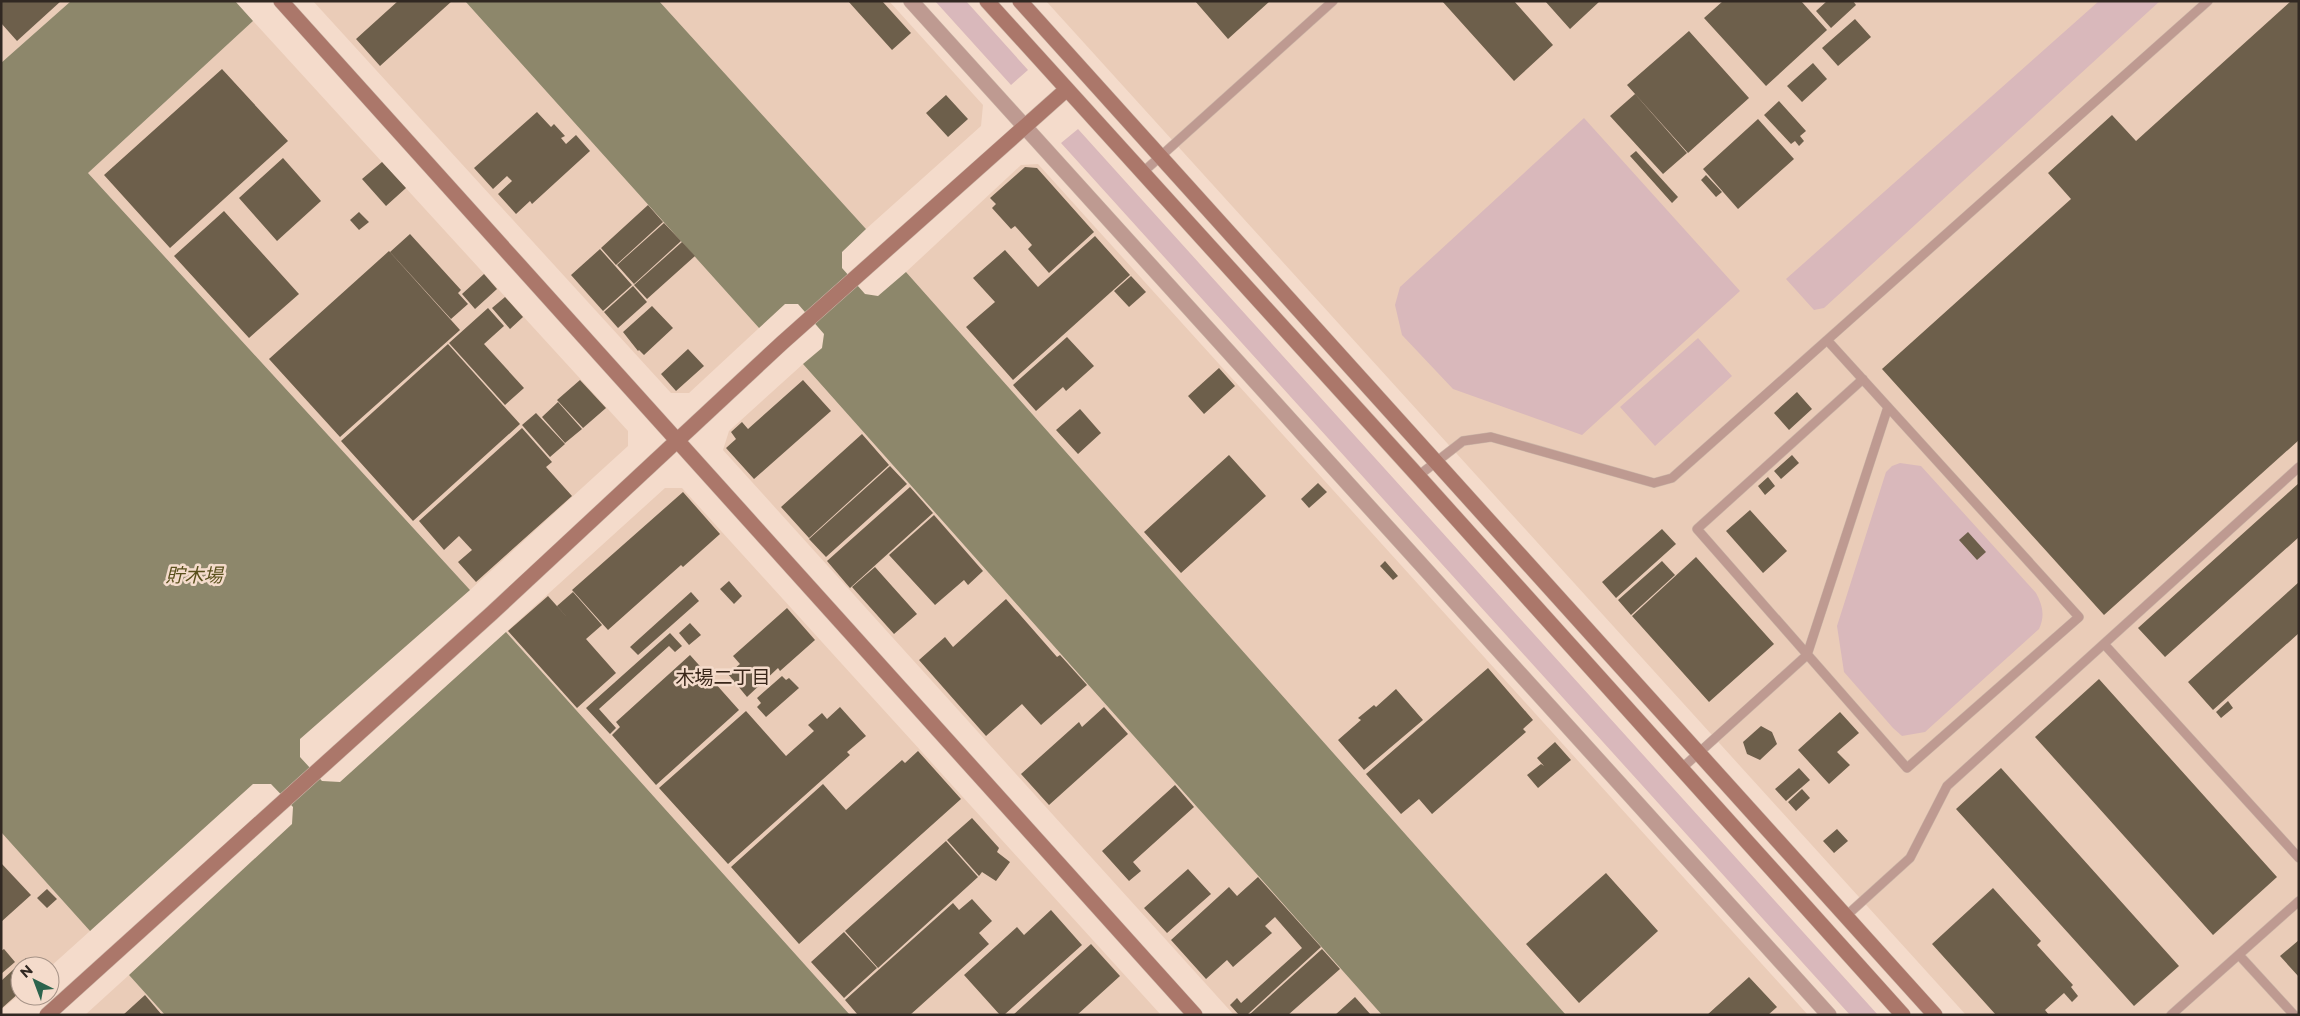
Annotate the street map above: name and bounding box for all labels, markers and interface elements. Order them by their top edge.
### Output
water label: 貯木場 [165,564,224,587]
district label: 木場二丁目 [675,666,771,689]
north arrow [10,956,60,1006]
text: N [16,961,37,982]

